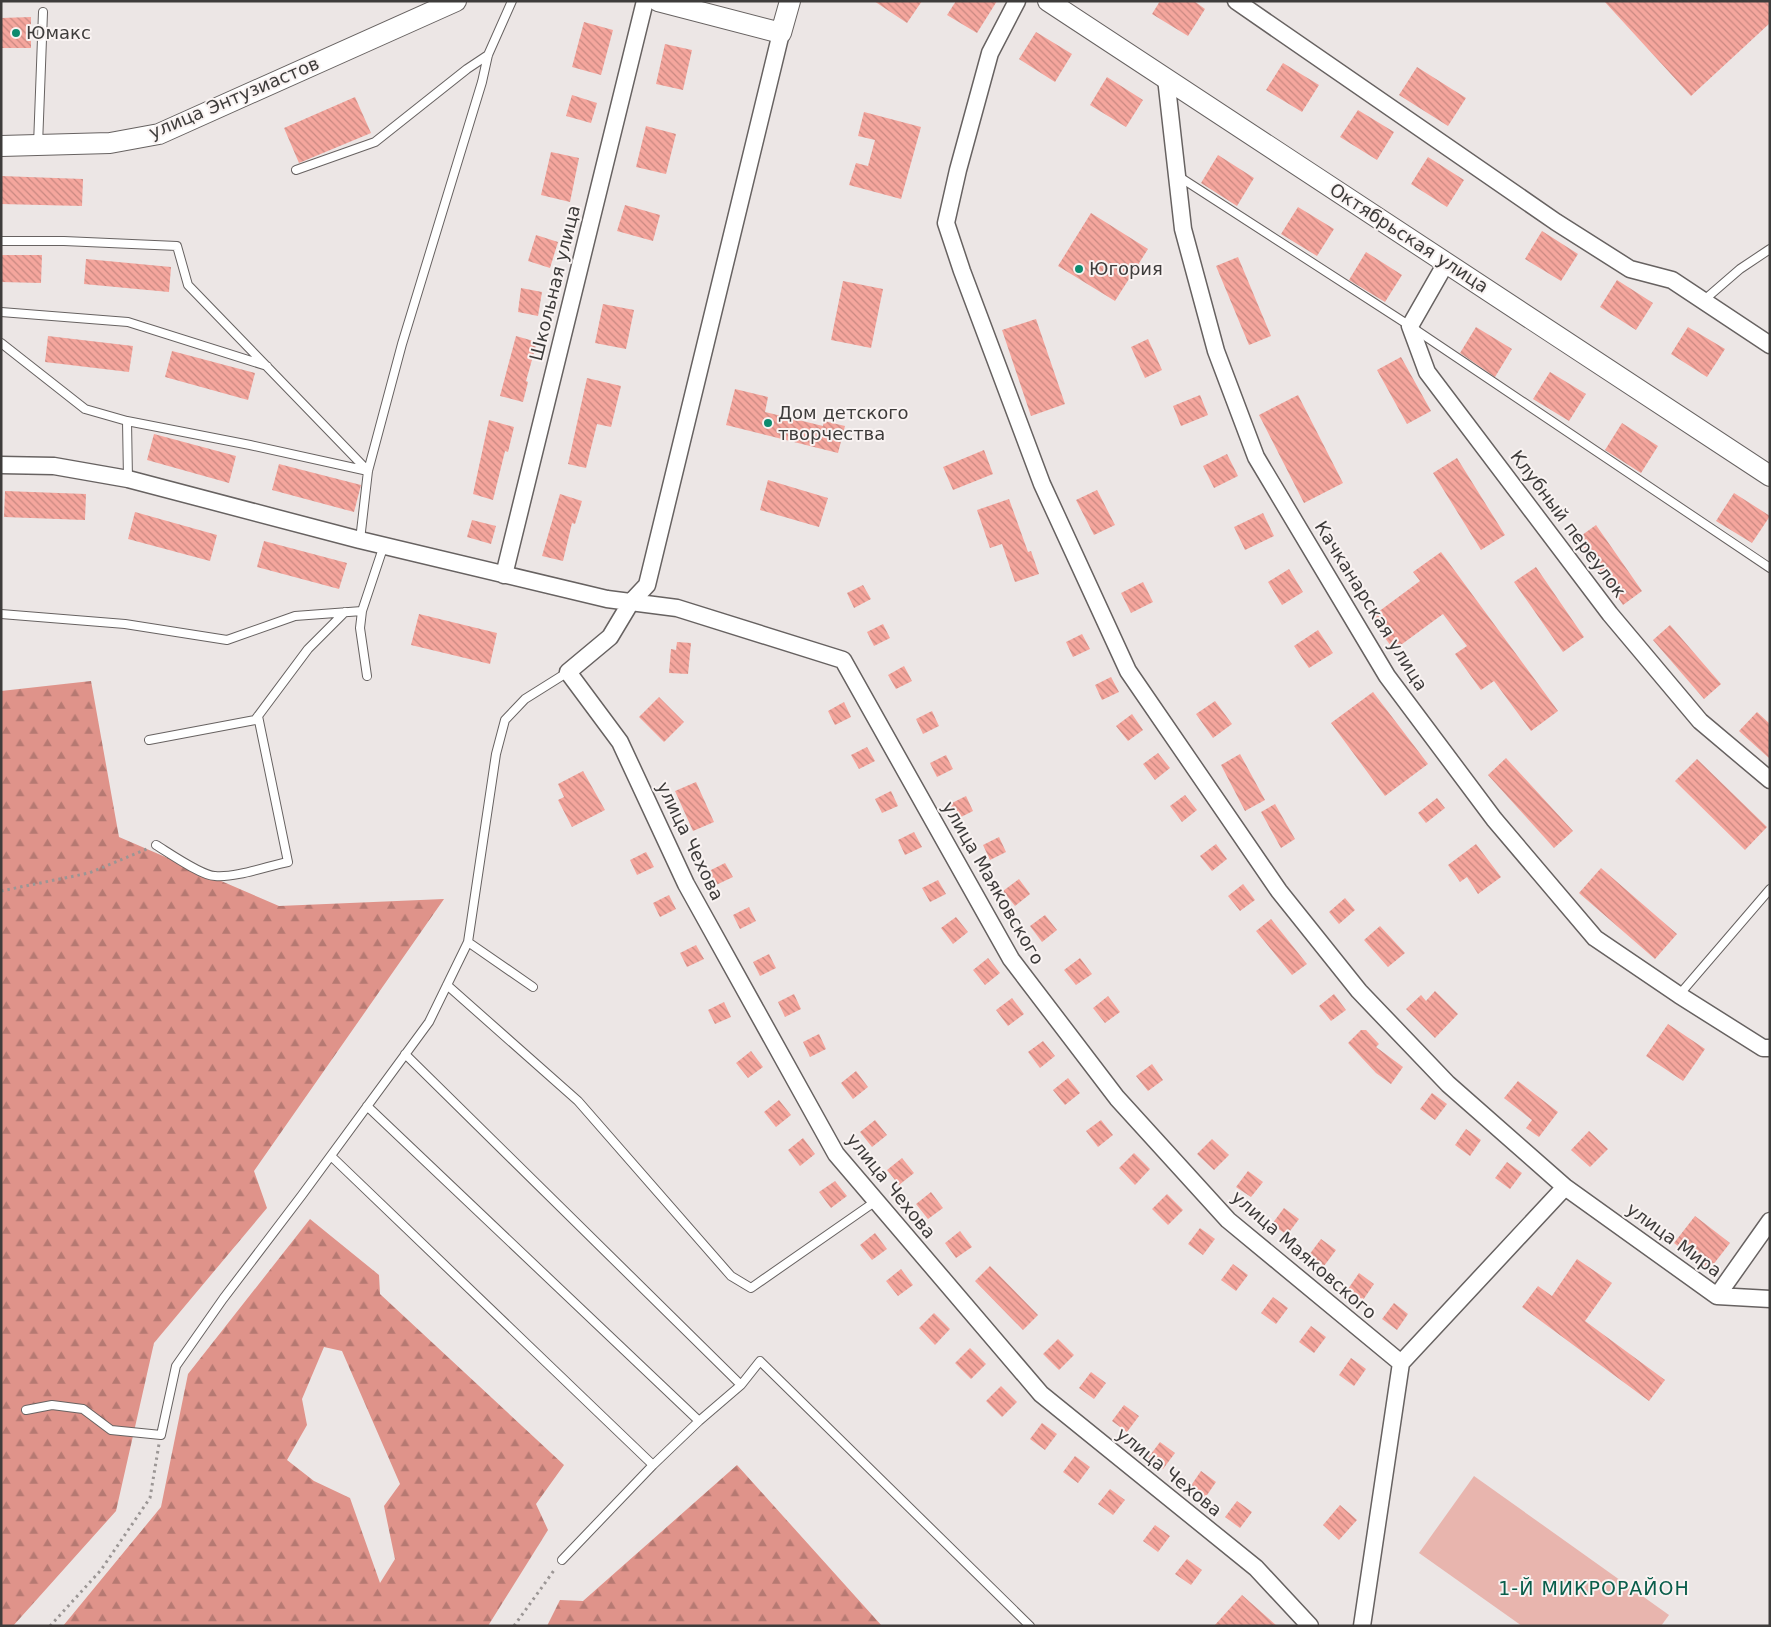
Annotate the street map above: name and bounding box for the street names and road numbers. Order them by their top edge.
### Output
street label: улица Энтузиастов [146,52,322,143]
street label: Октябрьская улица [1326,178,1493,297]
street label: Школьная улица [525,203,584,363]
street label: Клубный переулок [1506,446,1631,602]
street label: Качканарская улица [1311,517,1432,694]
street label: улица Чехова [653,778,728,904]
street label: улица Маяковского [938,797,1049,968]
street label: улица Чехова [842,1129,940,1243]
street label: улица Маяковского [1228,1186,1381,1323]
street label: улица Мира [1623,1198,1726,1281]
street label: улица Чехова [1112,1423,1226,1521]

